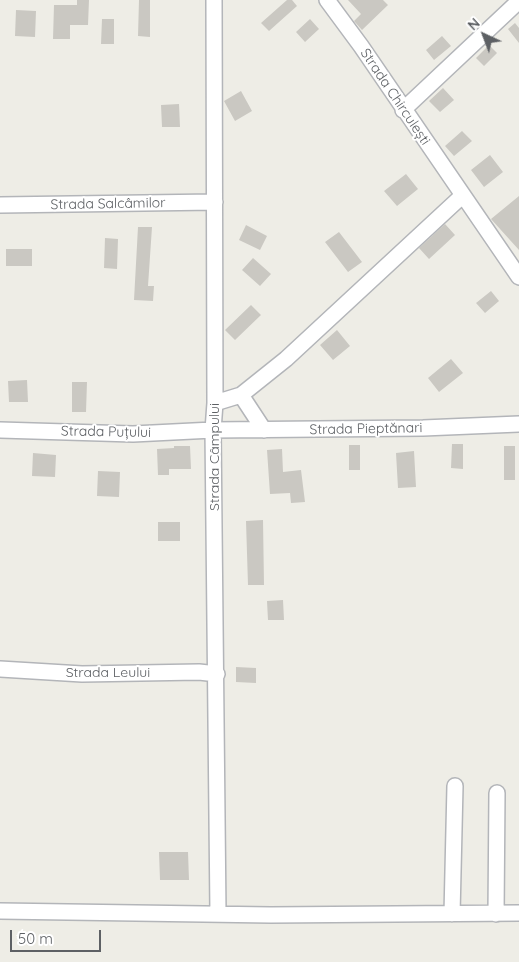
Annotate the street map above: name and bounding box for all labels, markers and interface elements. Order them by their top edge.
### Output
north arrow [459,10,509,60]
text: N [464,14,484,34]
street label: Strada Chirculești [356,46,434,148]
street label: Strada Salcâmilor [50,195,166,213]
street label: Strada Câmpului [207,403,223,511]
street label: Strada Pieptănari [309,420,423,438]
street label: Strada Puțului [61,423,151,441]
street label: Strada Leului [66,665,150,681]
scale bar [12,920,104,952]
text: 50 m [18,929,53,948]

